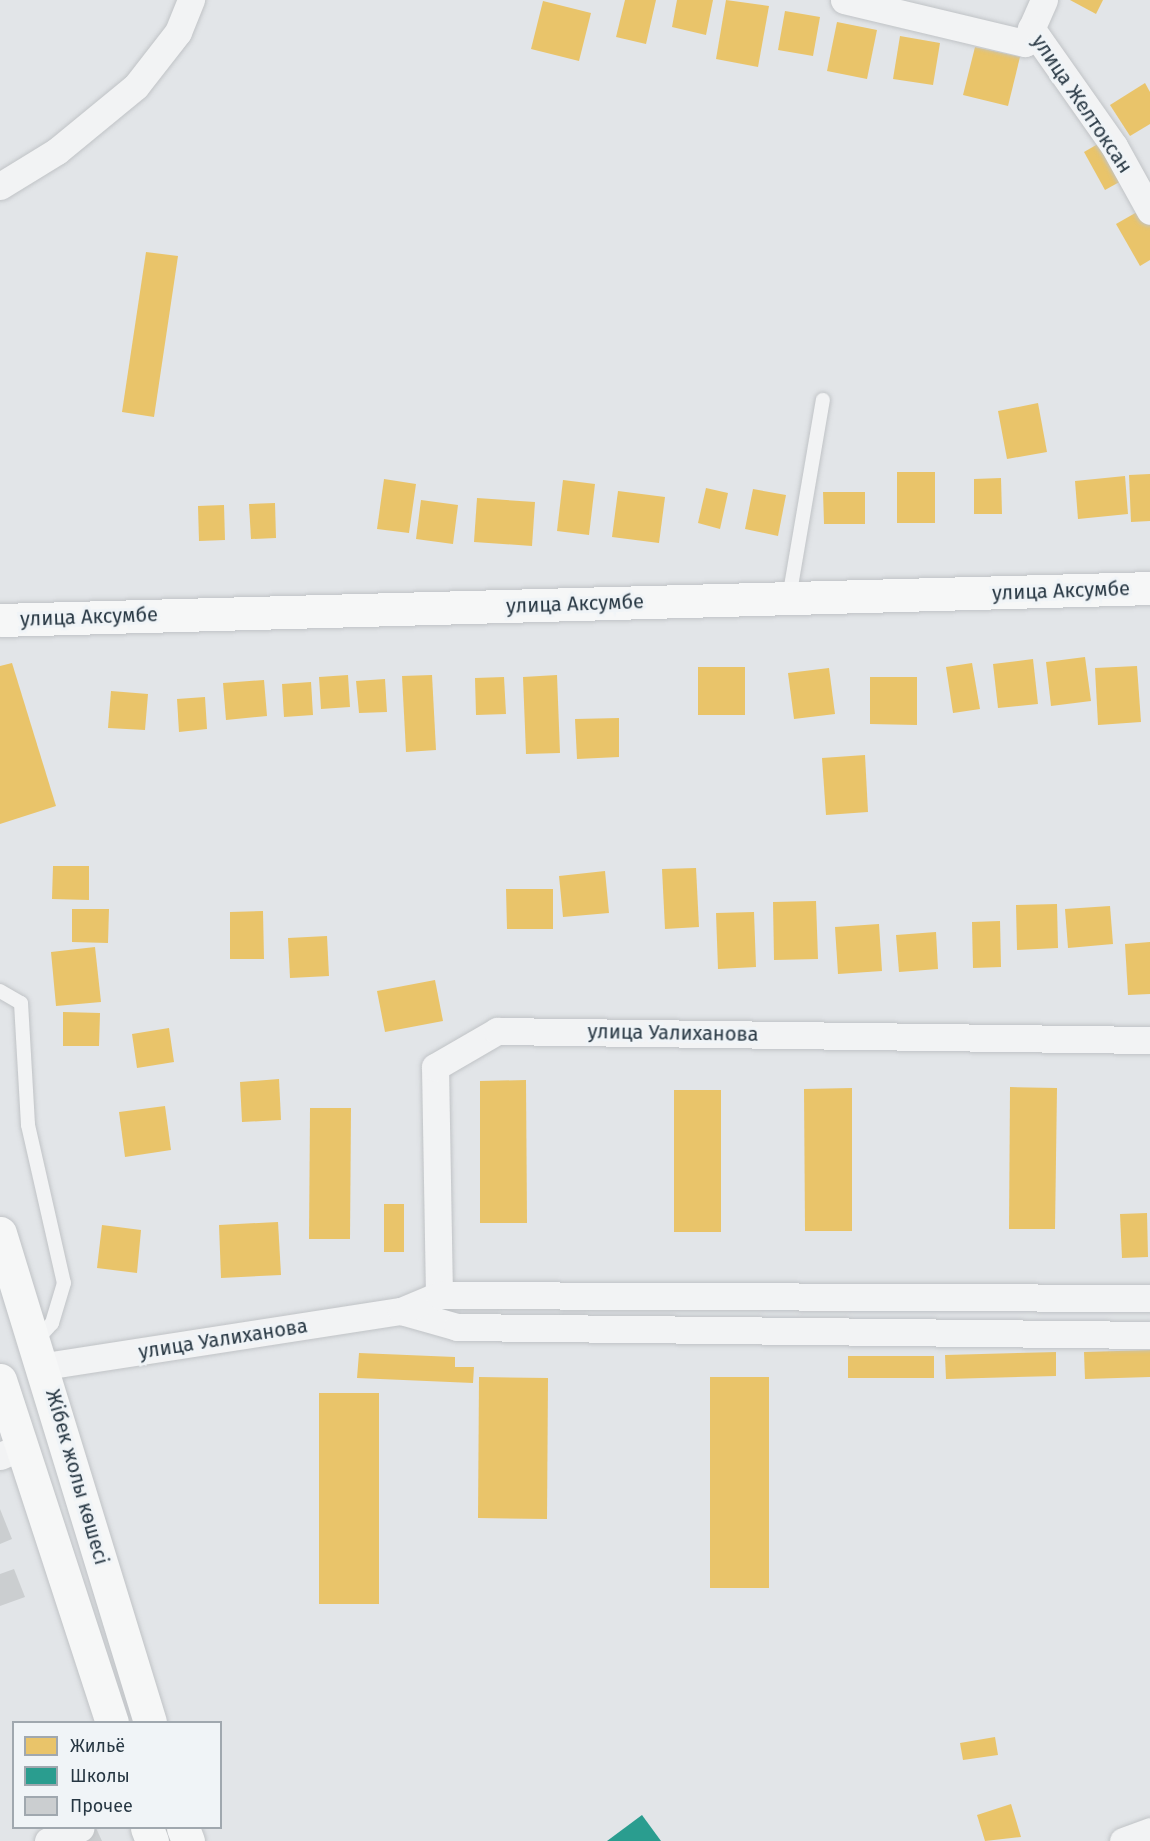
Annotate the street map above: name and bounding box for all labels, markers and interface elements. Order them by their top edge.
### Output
street label: улица Желтоксан [1027,30,1137,178]
street label: улица Аксумбе [992,577,1130,605]
street label: улица Аксумбе [506,590,644,618]
street label: улица Аксумбе [20,603,158,631]
street label: улица Уалиханова [587,1020,759,1046]
street label: улица Уалиханова [137,1314,309,1364]
street label: Жібек жолы көшесі [40,1387,114,1567]
legend [12,1721,222,1829]
text: Жильё [70,1735,125,1757]
text: Школы [70,1765,130,1787]
text: Прочее [70,1795,133,1817]

